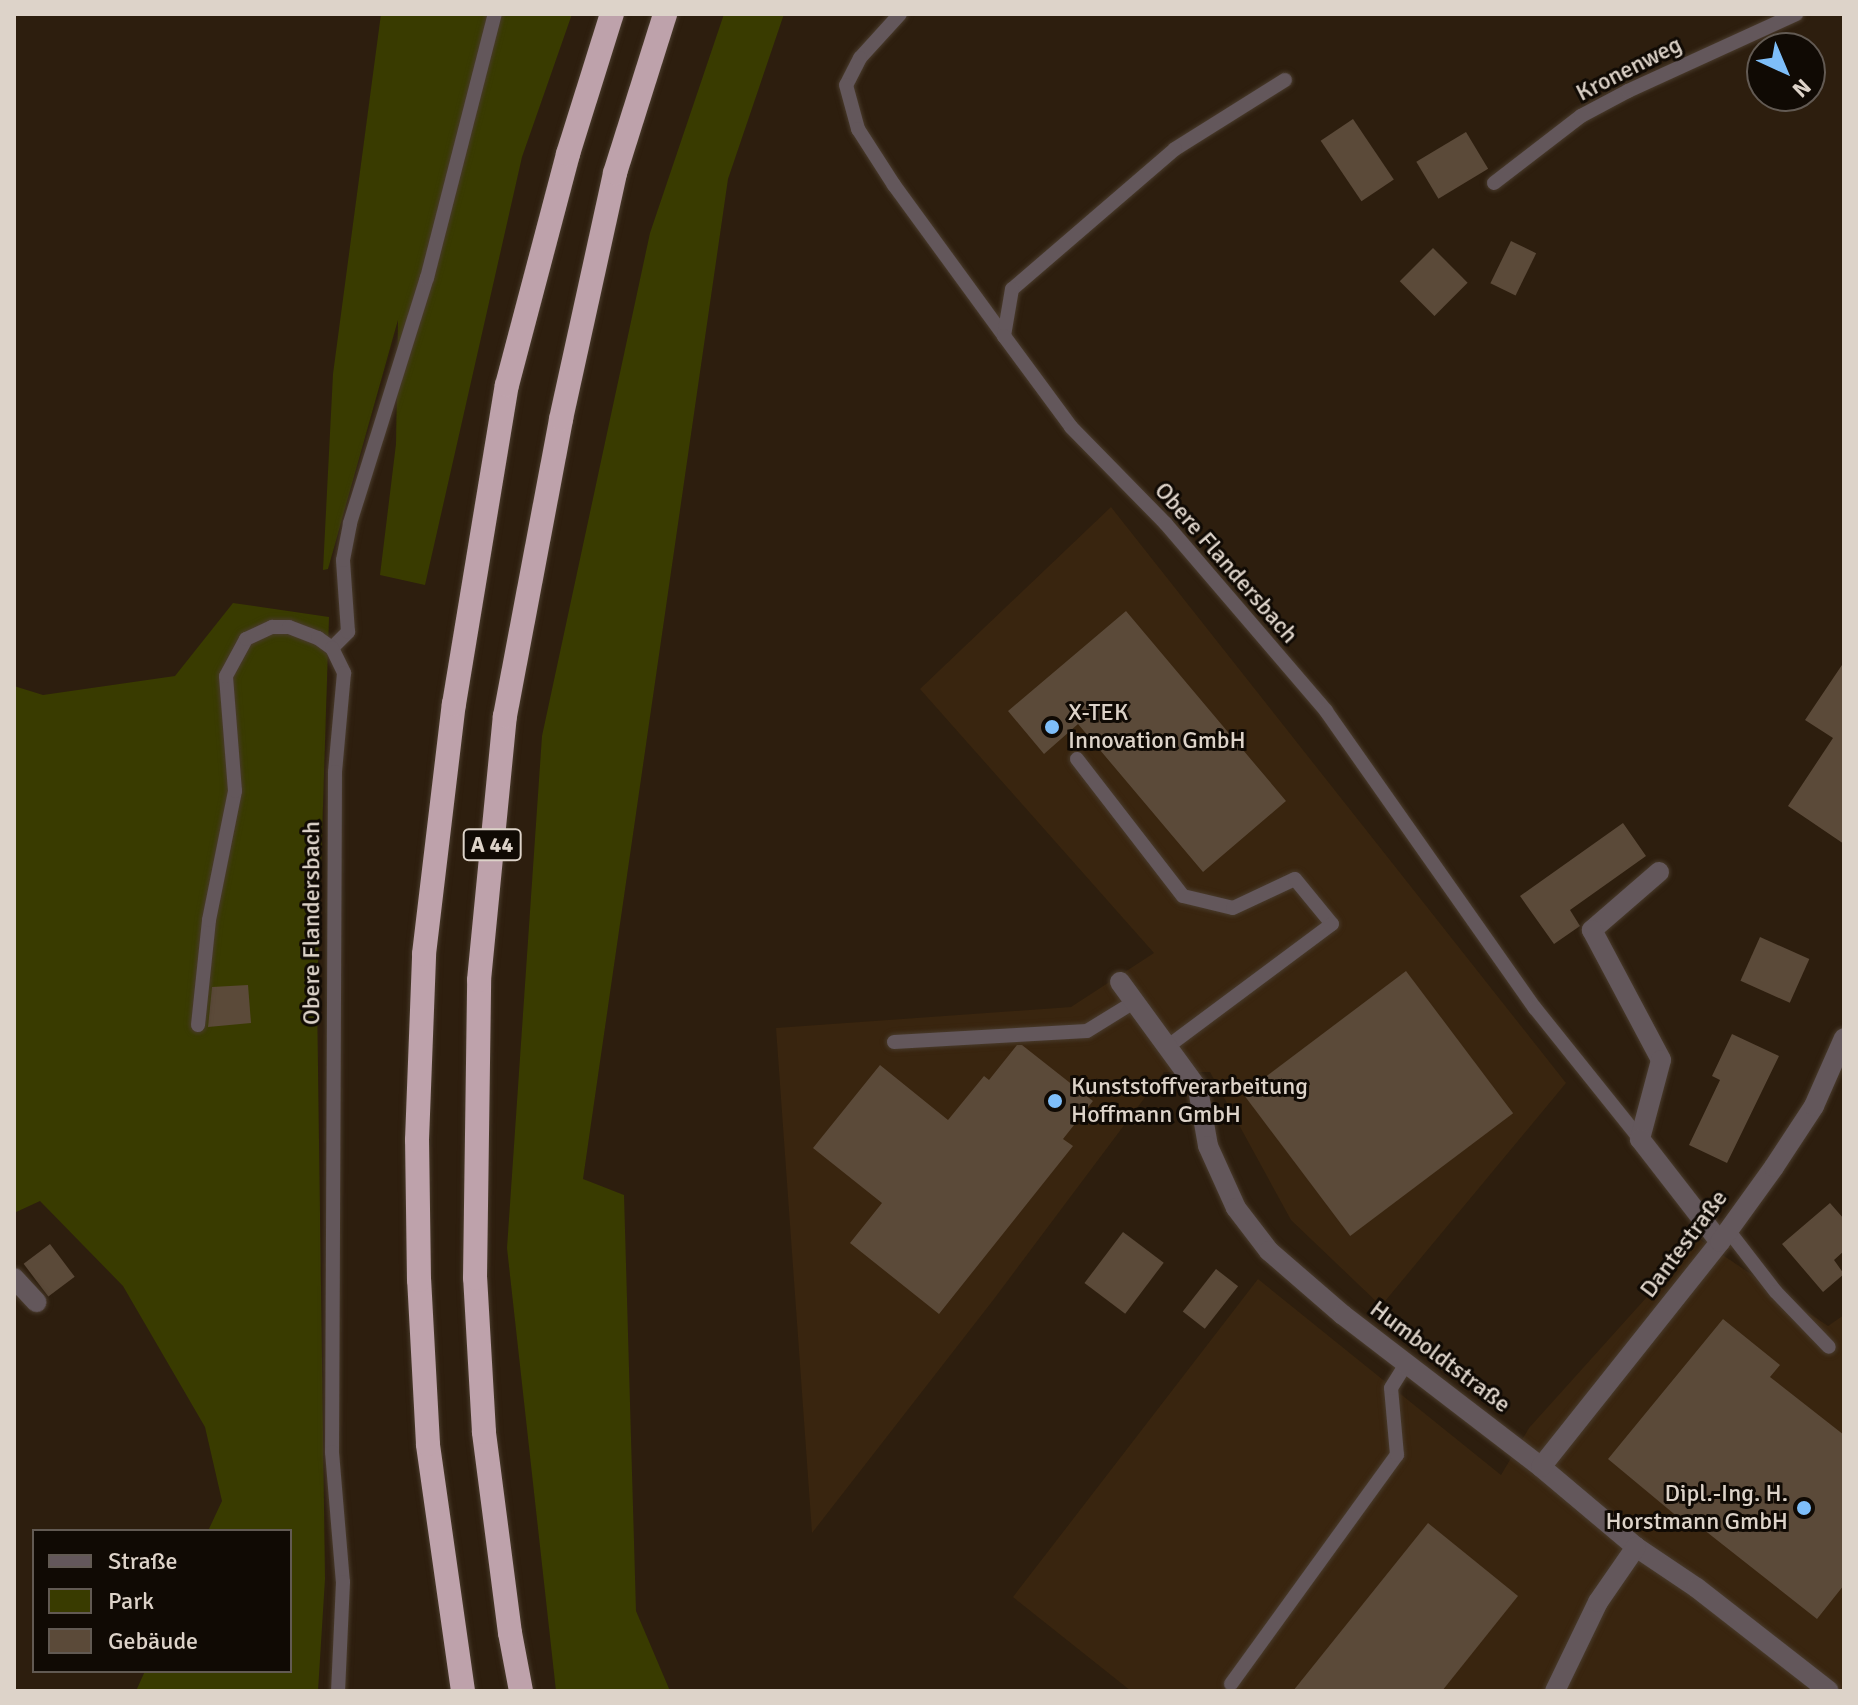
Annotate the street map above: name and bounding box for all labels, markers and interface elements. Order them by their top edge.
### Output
street label: Kronenweg [1571,30,1687,108]
north arrow [1746,32,1826,112]
text: N [1787,73,1817,103]
street label: Obere Flandersbach [1148,477,1304,649]
place label: X-TEK Innovation GmbH [1068,699,1246,755]
marker: X-TEK Innovation GmbH [1043,718,1061,736]
street label: Obere Flandersbach [298,821,326,1025]
road number: A 44 [462,827,522,863]
place label: Kunststoffverarbeitung Hoffmann GmbH [1071,1073,1308,1129]
marker: Kunststoffverarbeitung Hoffmann GmbH [1046,1092,1064,1110]
street label: Dantestraße [1634,1184,1734,1304]
street label: Humboldtstraße [1364,1295,1516,1419]
place label: Dipl.-Ing. H. Horstmann GmbH [1605,1480,1788,1536]
marker: Dipl.-Ing. H. Horstmann GmbH [1795,1499,1813,1517]
legend [32,1529,292,1673]
text: Straße [108,1546,178,1576]
text: Park [108,1586,154,1616]
text: Gebäude [108,1626,198,1656]

